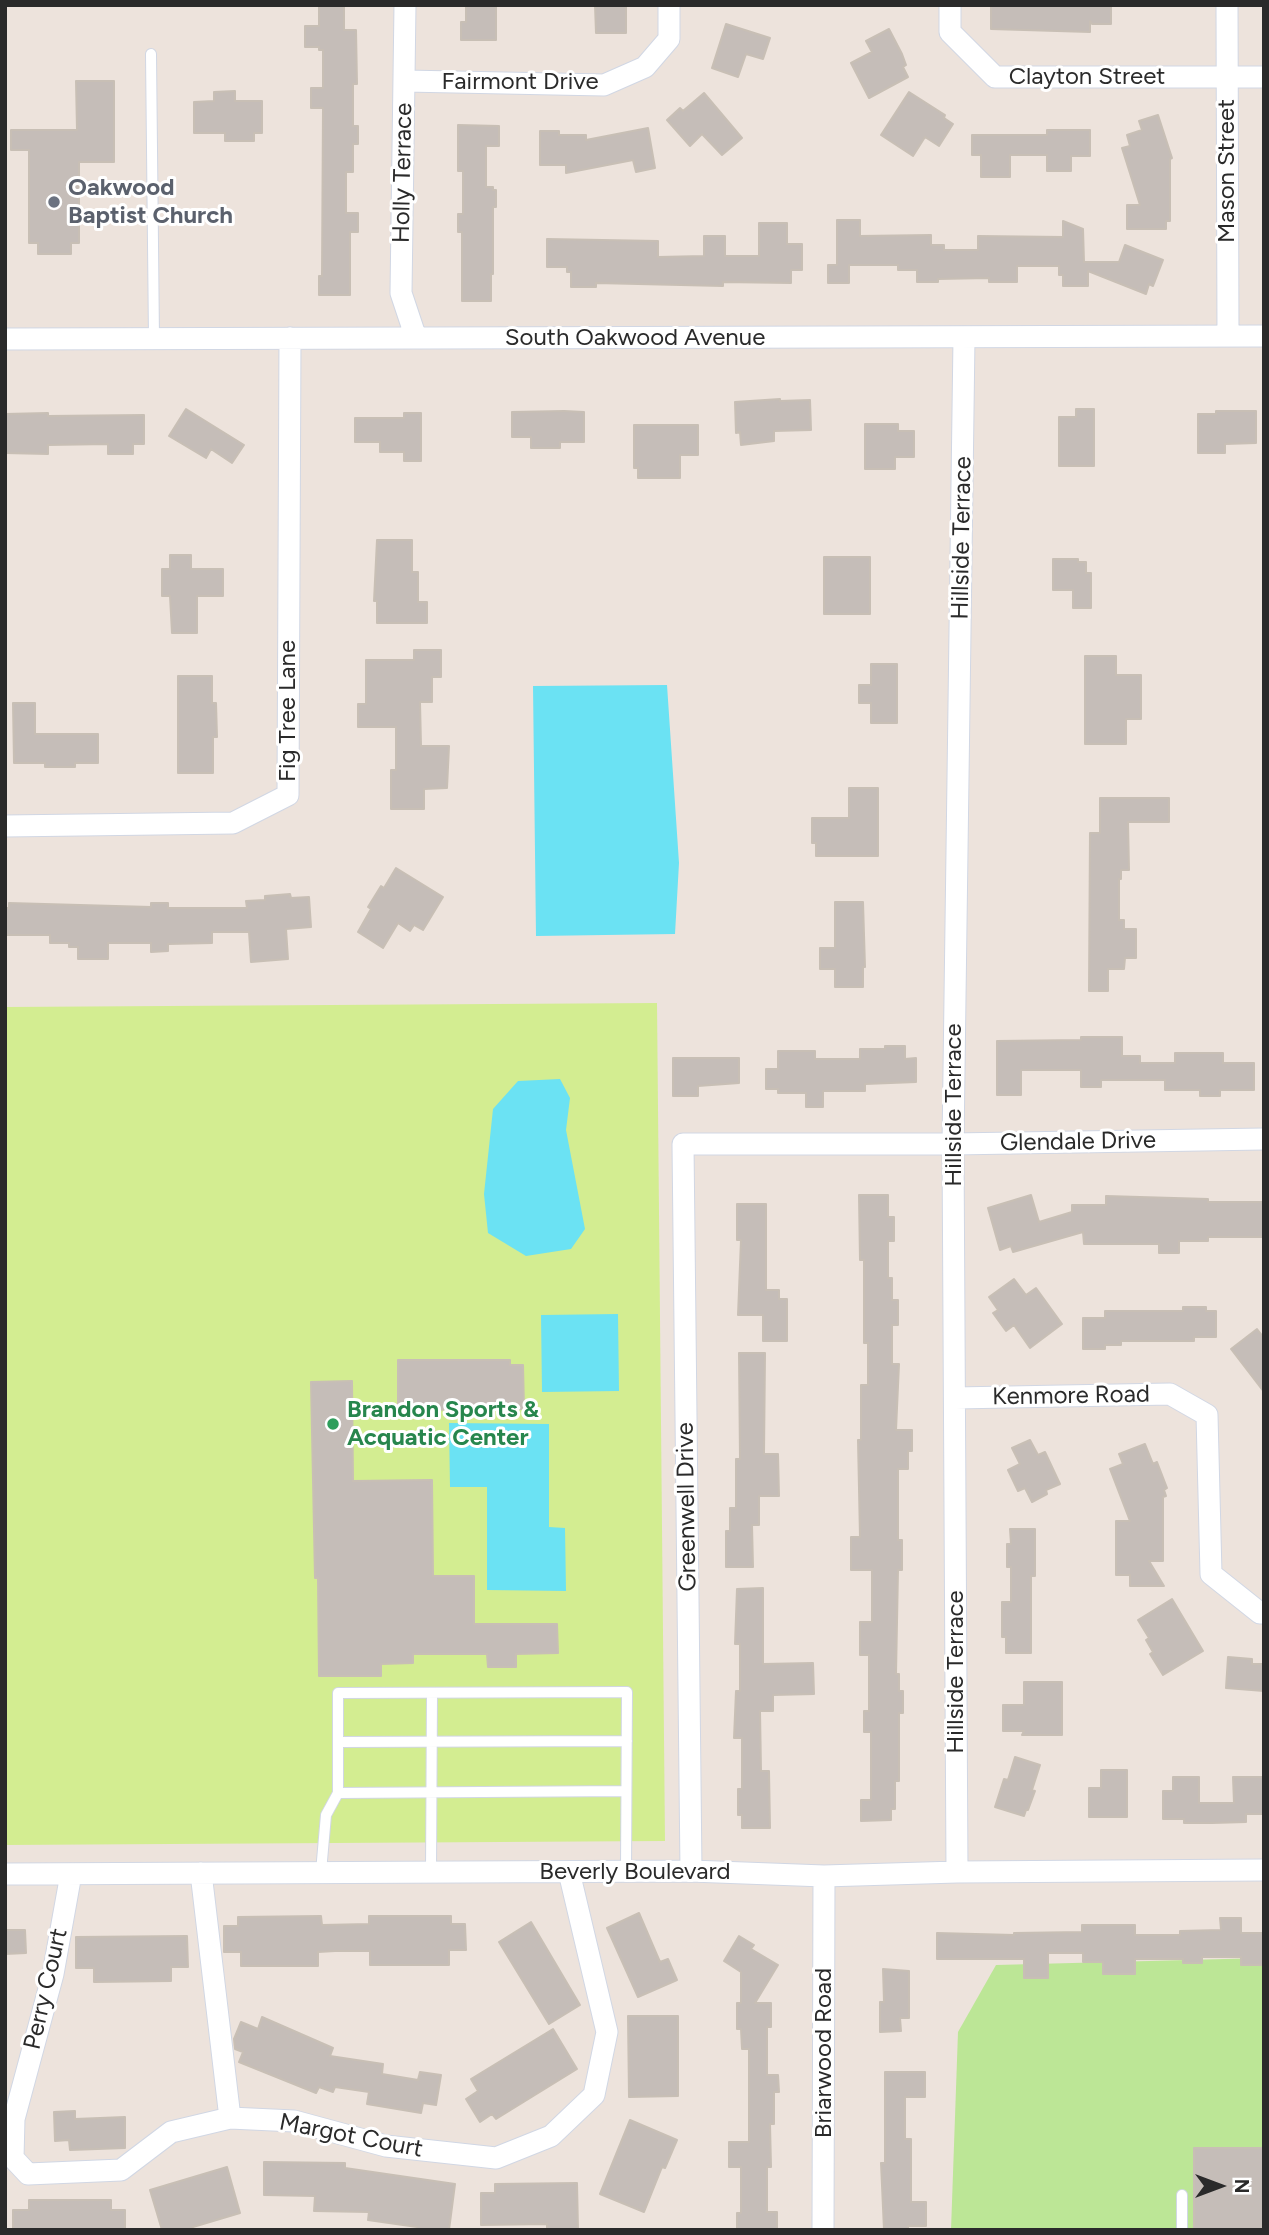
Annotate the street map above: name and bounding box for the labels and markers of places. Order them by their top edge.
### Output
place label: Oakwood Baptist Church [68,174,233,230]
marker: Oakwood Baptist Church [46,194,62,210]
place label: Brandon Sports & Acquatic Center [347,1396,539,1452]
marker: Brandon Sports & Acquatic Center [325,1416,341,1432]

